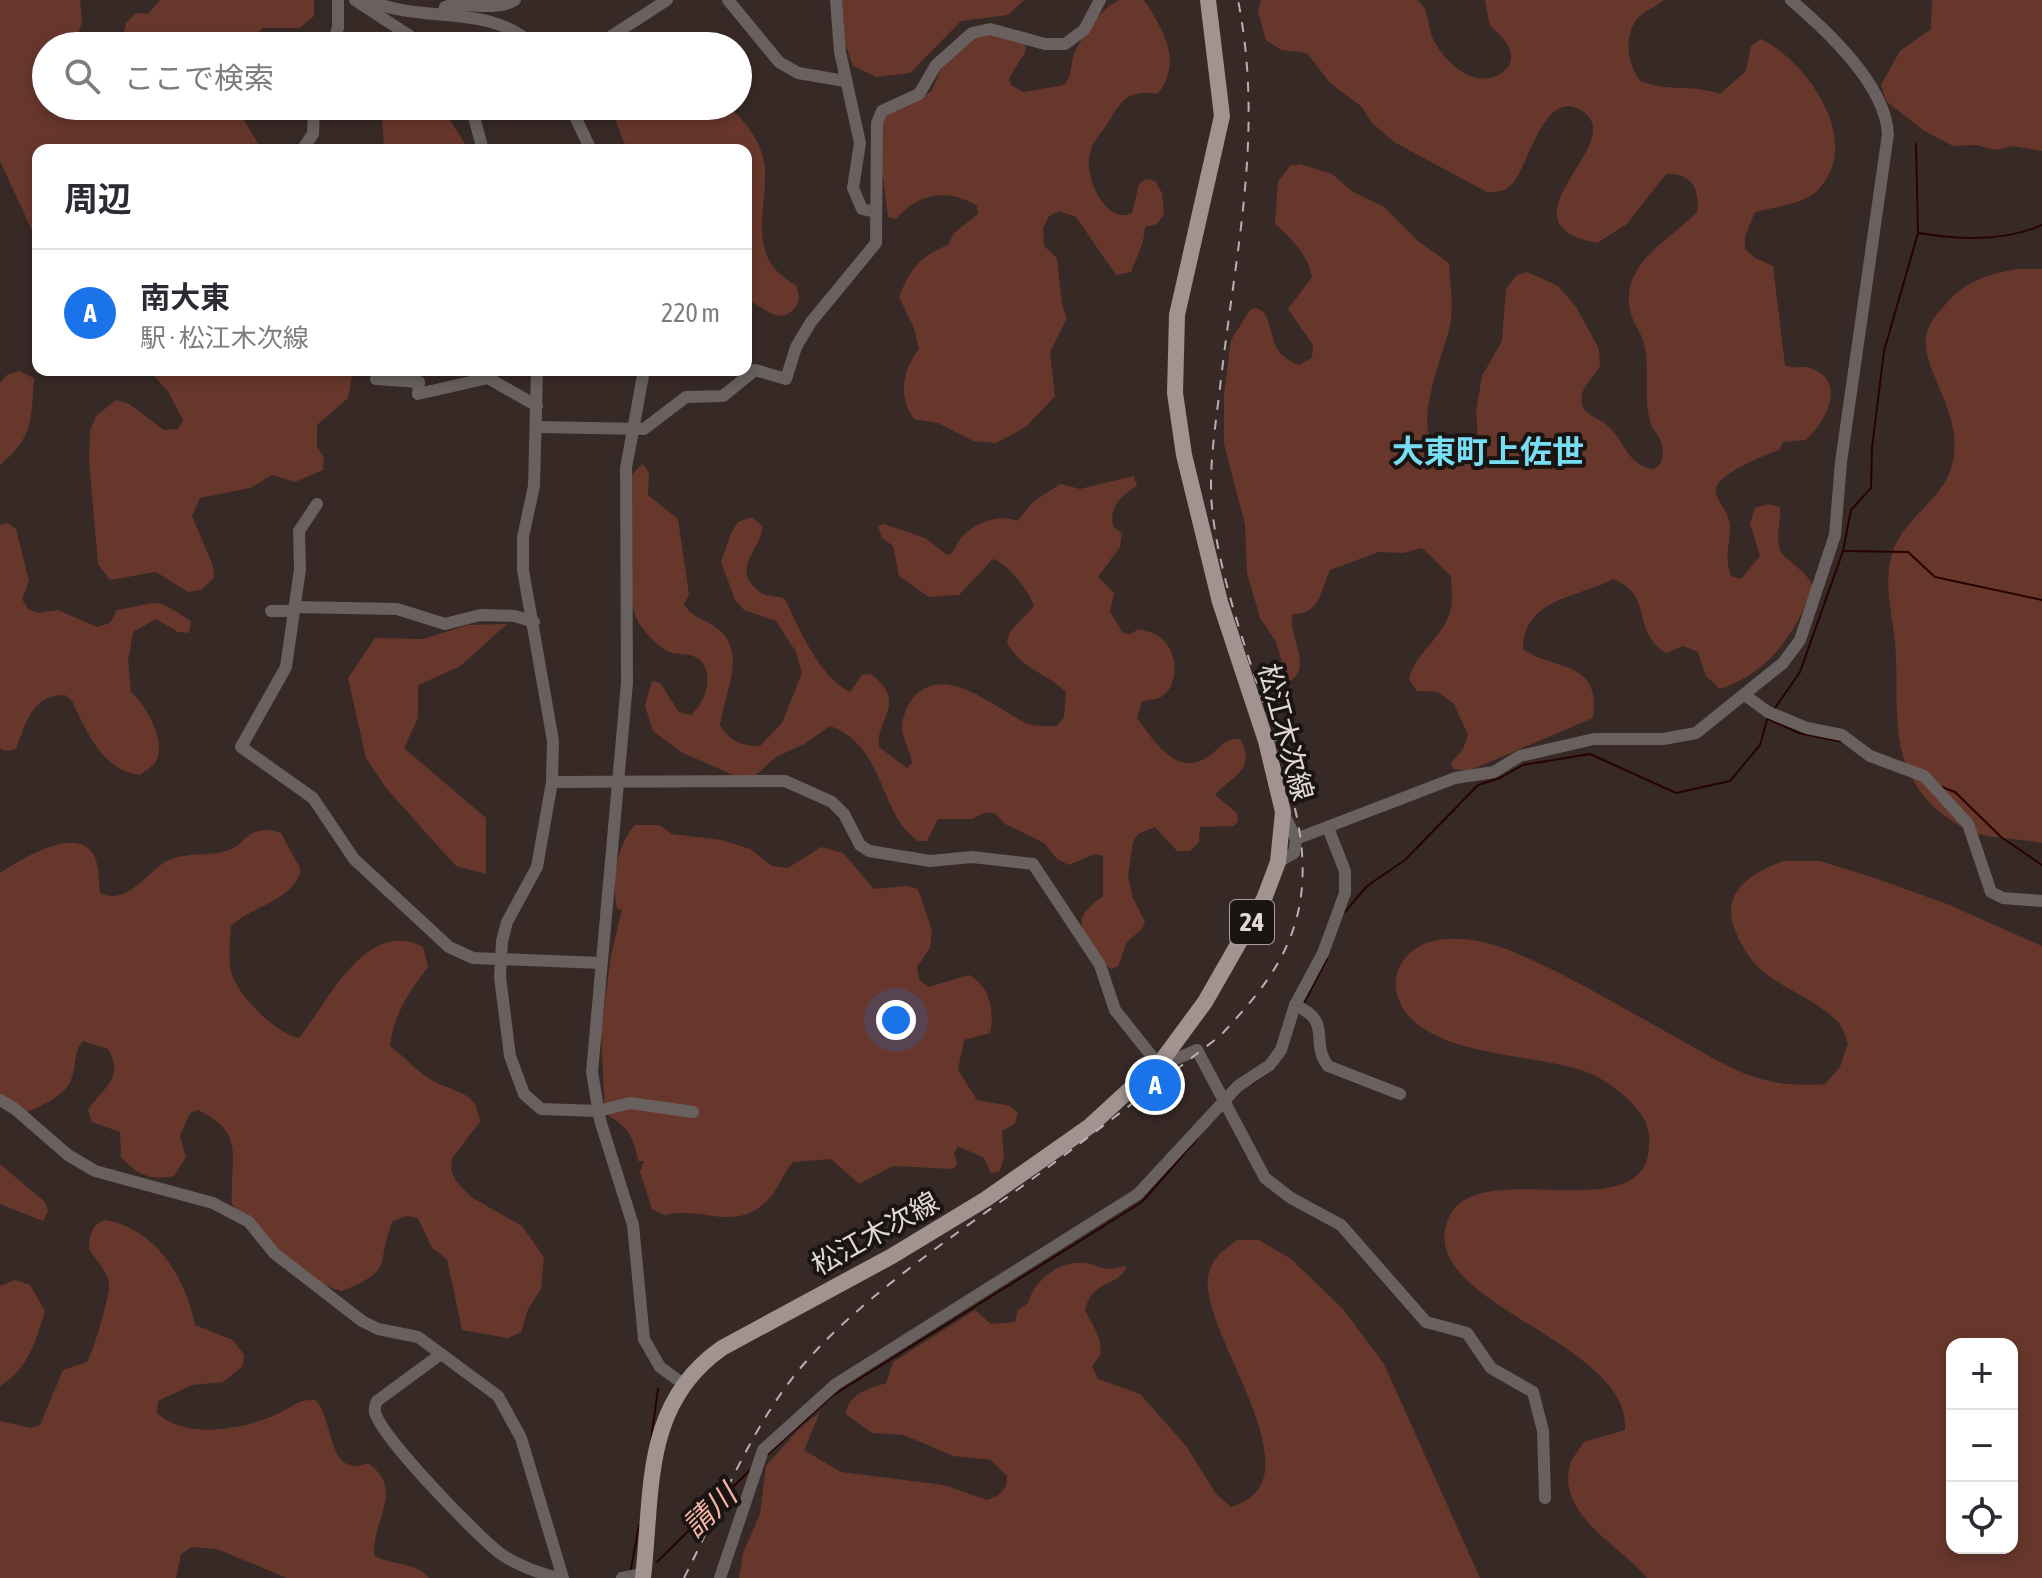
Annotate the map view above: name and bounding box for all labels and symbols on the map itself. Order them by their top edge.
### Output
district label: 大東町上佐世 [1392,433,1584,470]
street label: 松江木次線 [1252,660,1320,804]
road number: 24 [1230,900,1274,944]
your location [876,1000,916,1040]
pin: A [1129,1055,1181,1115]
street label: 松江木次線 [806,1185,944,1281]
water label: 請川 [676,1475,745,1543]

